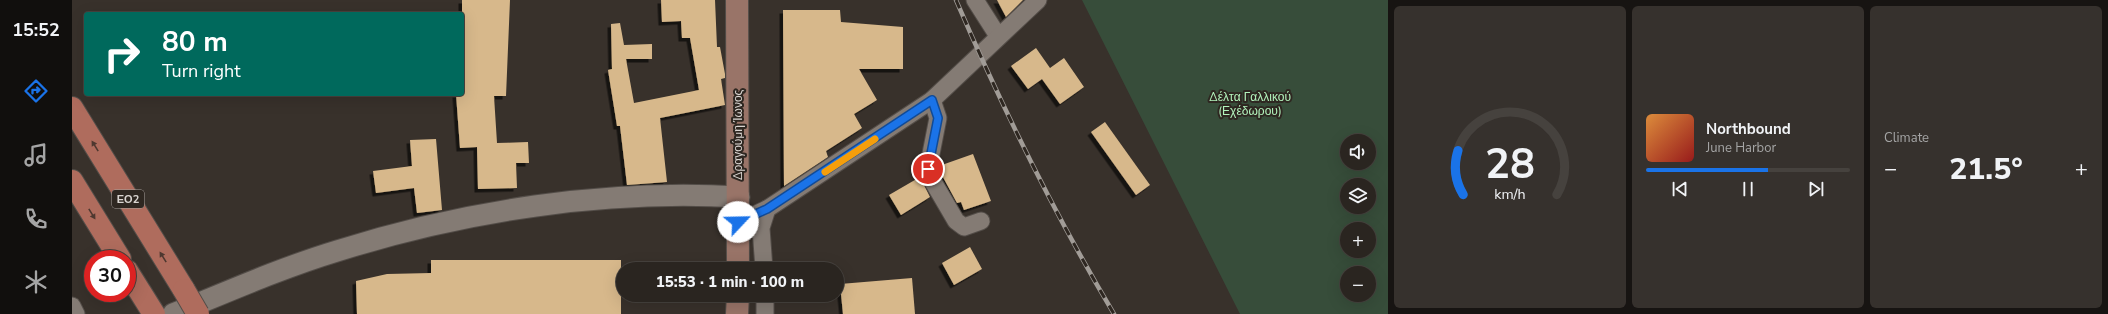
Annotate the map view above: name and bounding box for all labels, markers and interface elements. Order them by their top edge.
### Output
text: 15:52 [12,18,60,42]
text: 80 m [162,23,228,61]
icon: right [96,28,148,80]
text: Turn right [162,59,241,83]
icon: directions [22,77,50,105]
street label: Δραγούμη Ίωνος [730,89,746,180]
park label: Δέλτα Γαλλικού (Εχέδωρου) [1209,89,1291,119]
text: Northbound [1706,119,1791,139]
text: Climate [1884,129,1929,147]
map controls [1340,134,1376,302]
button: sound [1340,134,1376,170]
text: 28 [1485,136,1535,193]
text: June Harbor [1706,139,1776,157]
one-way arrow [92,140,99,152]
icon: music [22,141,50,169]
text: 21.5° [1949,149,2023,190]
pin [911,152,945,186]
text: − [1884,154,1897,184]
text: + [2075,154,2088,184]
icon: arrive [917,158,939,180]
button: layers [1340,178,1376,214]
icon: previous [1669,178,1691,200]
icon: pause [1737,178,1759,200]
icon: next [1805,178,1827,200]
text: km/h [1494,185,1526,204]
road number: ΕΟ2 [112,190,144,208]
position arrow [717,201,759,243]
icon: phone [22,205,50,233]
one-way arrow [89,208,96,220]
button: + [1340,222,1376,258]
speed limit sign: 30 [84,250,136,302]
one-way arrow [160,251,167,263]
button: − [1340,266,1376,302]
icon: climate [22,268,50,296]
text: 15:53 · 1 min · 100 m [656,272,804,292]

